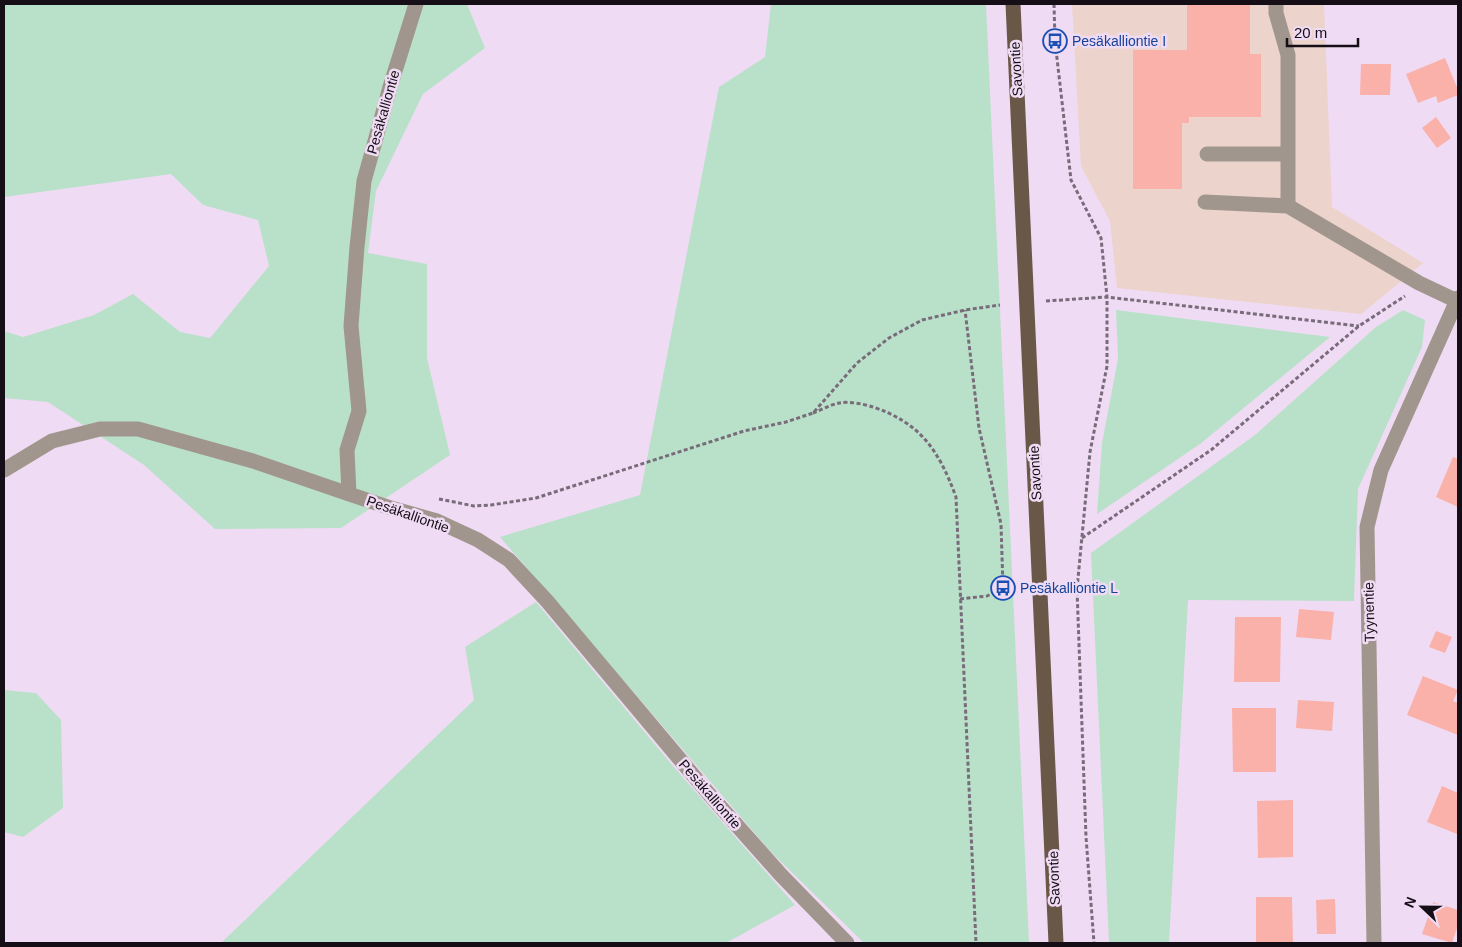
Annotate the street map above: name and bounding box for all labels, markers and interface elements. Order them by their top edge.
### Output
scale bar [1287,15,1358,47]
text: 20 m [1294,24,1327,41]
bus stop icon: Pesäkalliontie I [1042,28,1068,54]
place label: Pesäkalliontie I [1072,33,1166,49]
street label: Savontie [1007,41,1025,97]
street label: Pesäkalliontie [363,68,403,156]
street label: Savontie [1026,445,1044,501]
street label: Pesäkalliontie [365,492,452,536]
bus stop icon: Pesäkalliontie L [990,575,1016,601]
place label: Pesäkalliontie L [1020,580,1118,596]
street label: Tyynentie [1360,582,1378,642]
street label: Pesäkalliontie [676,756,745,832]
street label: Savontie [1045,850,1063,906]
north arrow [1397,882,1447,932]
text: N [1401,894,1419,910]

